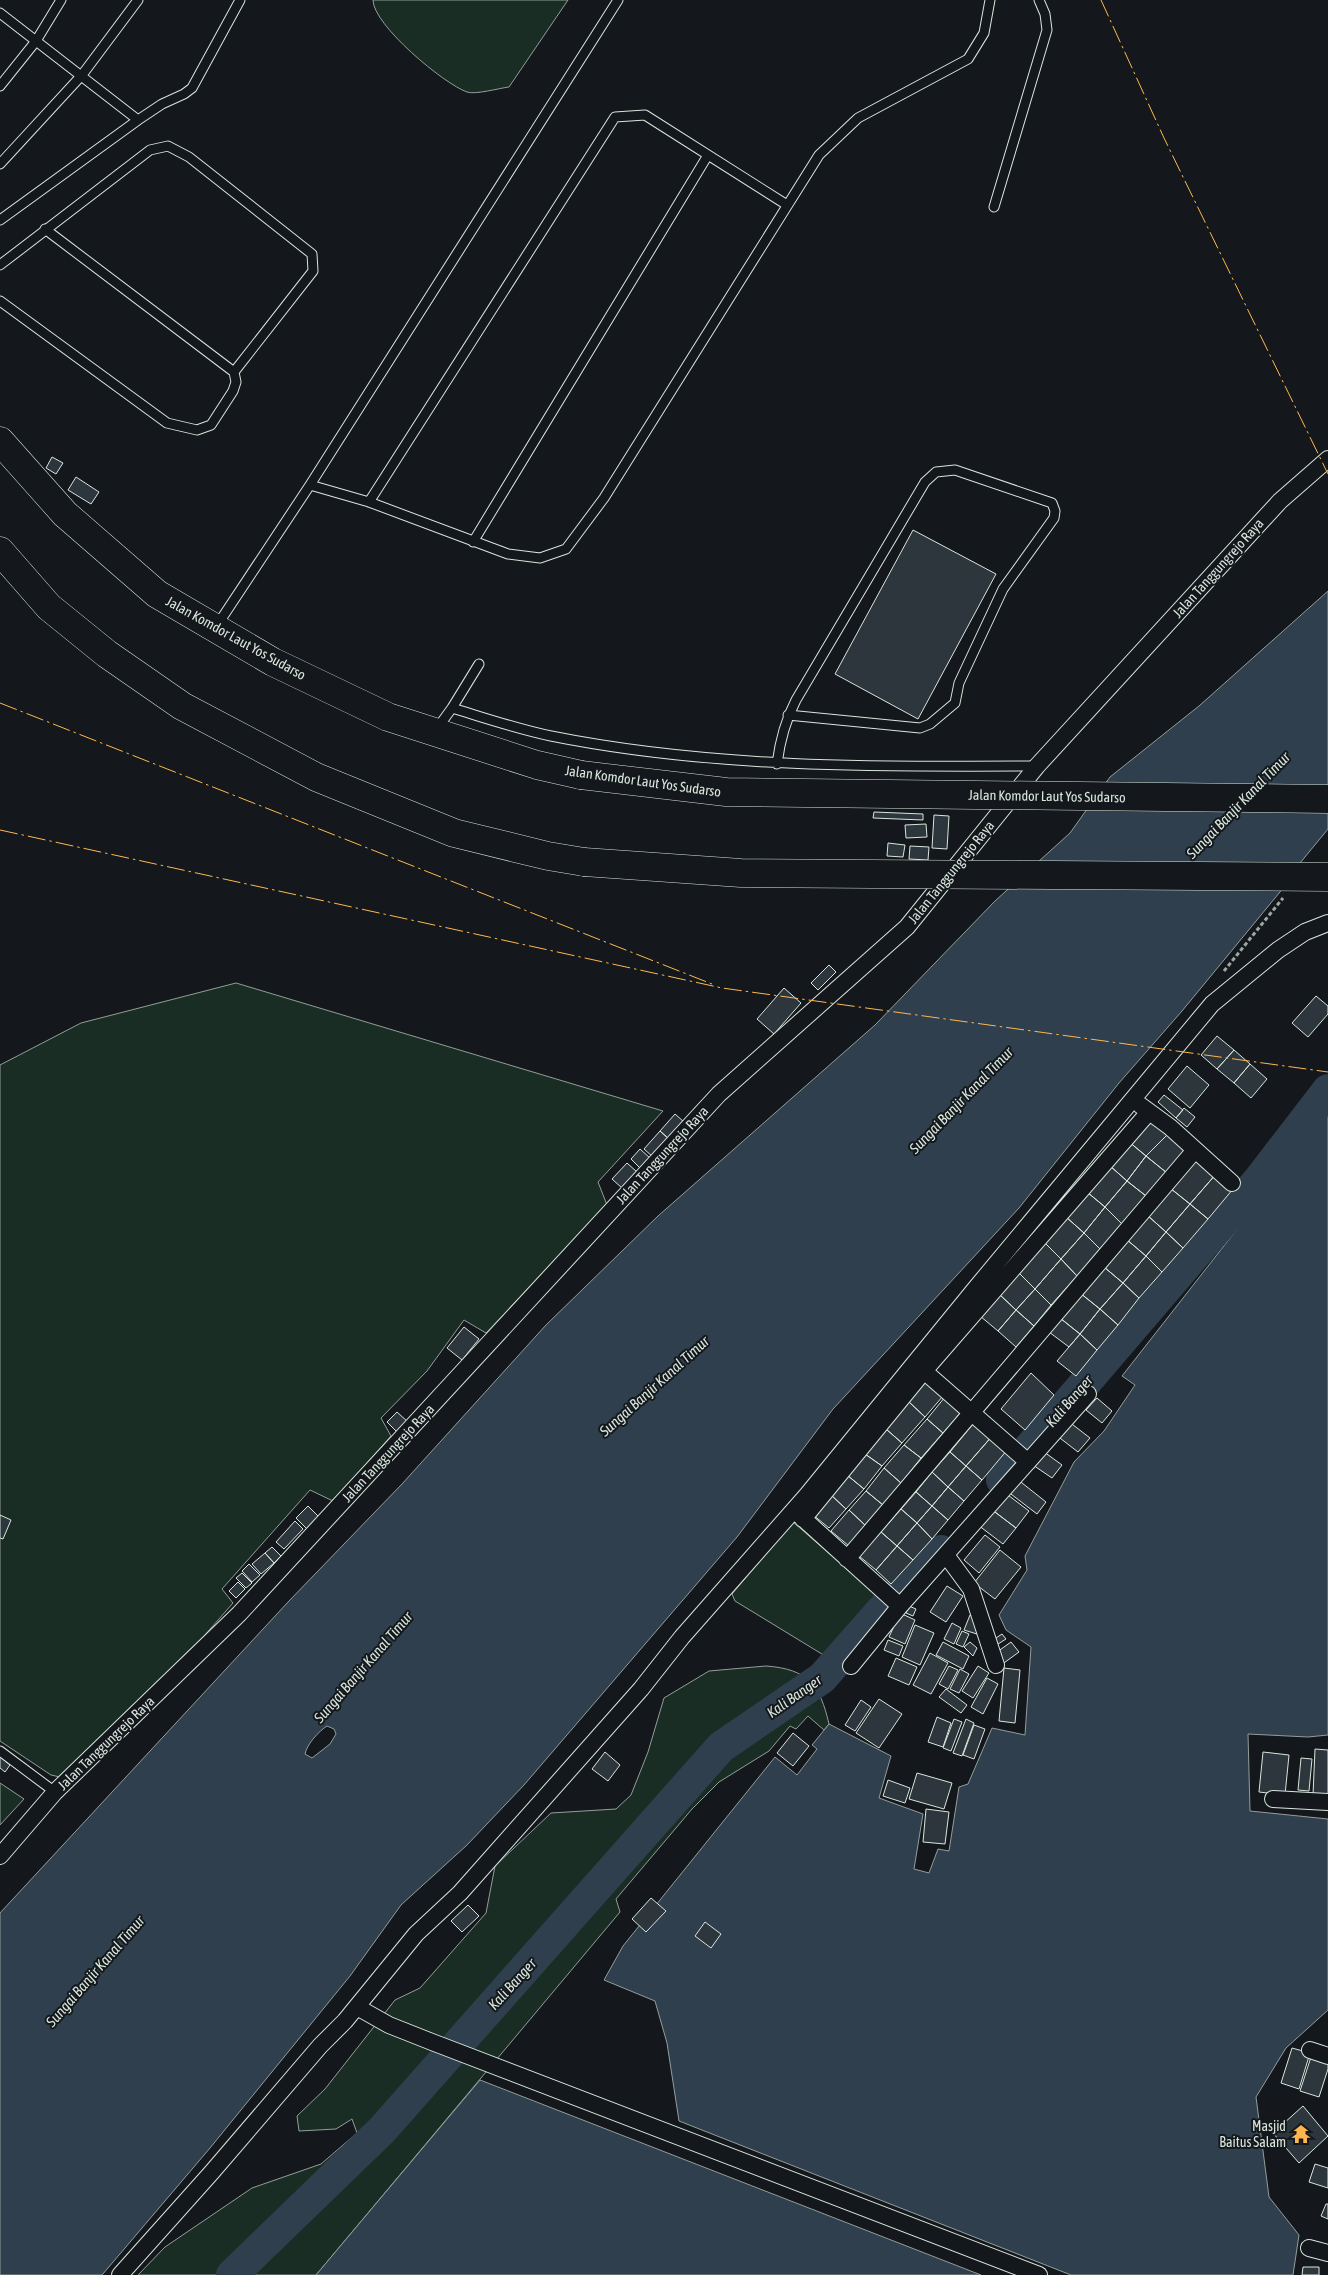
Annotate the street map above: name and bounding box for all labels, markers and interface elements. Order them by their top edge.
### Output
street label: Jalan Tanggungrejo Raya [1169,515,1267,621]
street label: Jalan Komdor Laut Yos Sudarso [163,593,309,683]
water label: Sungai Banjir Kanal Timur [1182,748,1294,862]
street label: Jalan Komdor Laut Yos Sudarso [564,762,722,800]
street label: Jalan Komdor Laut Yos Sudarso [968,787,1126,805]
street label: Jalan Tanggungrejo Raya [905,817,997,927]
water label: Sungai Banjir Kanal Timur [905,1043,1017,1157]
street label: Jalan Tanggungrejo Raya [613,1103,711,1207]
water label: Sungai Banjir Kanal Timur [595,1332,713,1440]
water label: Kali Banger [1042,1371,1096,1430]
street label: Jalan Tanggungrejo Raya [339,1401,437,1505]
water label: Sungai Banjir Kanal Timur [310,1608,416,1727]
water label: Kali Banger [763,1671,825,1721]
street label: Jalan Tanggungrejo Raya [55,1693,157,1793]
water label: Sungai Banjir Kanal Timur [42,1912,148,2031]
water label: Kali Banger [485,1955,540,2013]
place label: Masjid Baitus Salam [1219,2118,1286,2150]
temple icon: Masjid Baitus Salam [1290,2123,1312,2145]

